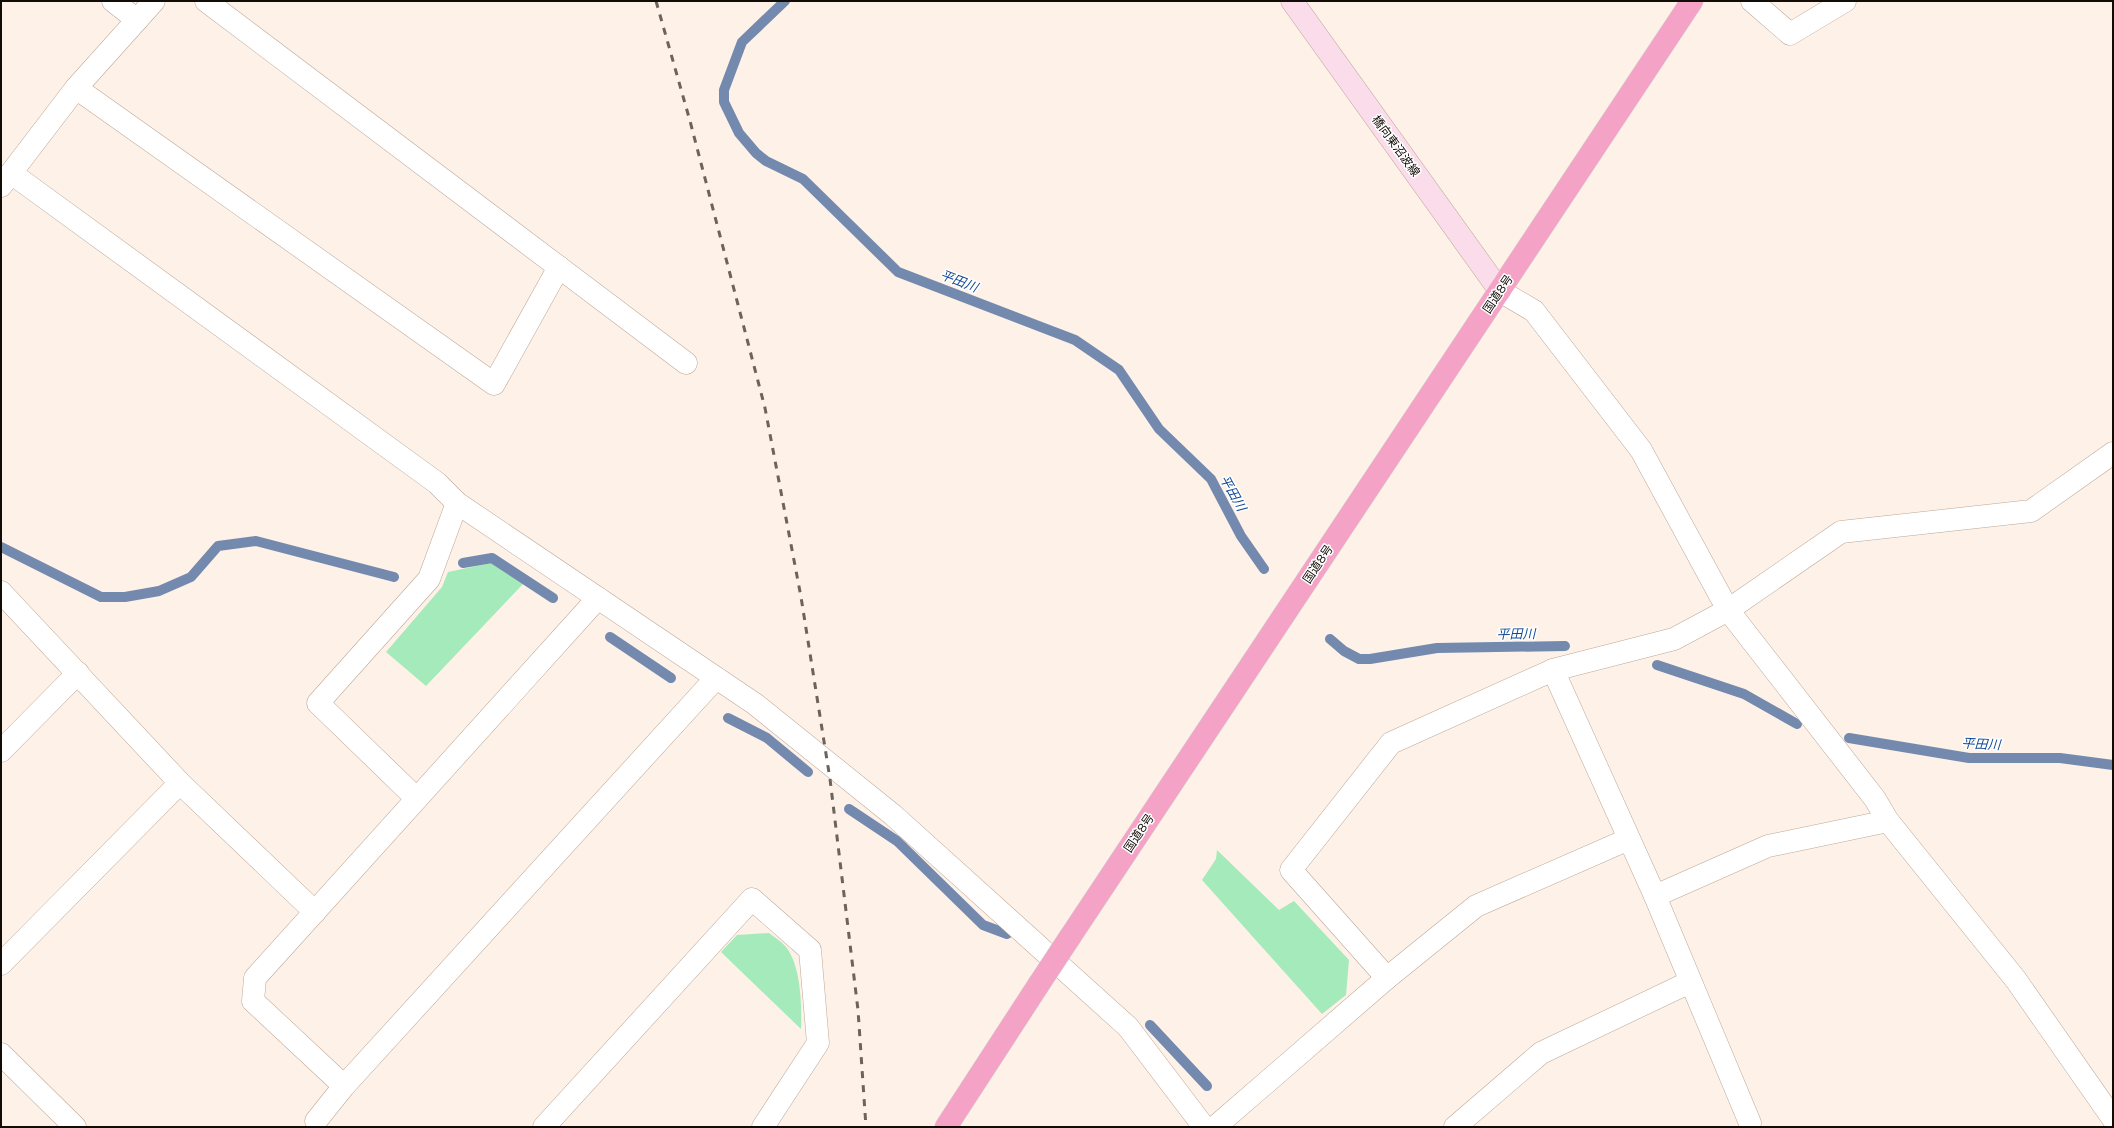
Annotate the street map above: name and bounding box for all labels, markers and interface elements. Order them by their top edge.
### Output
street label: 橋向東沼波線 [1368,112,1424,180]
water label: 平田川 [938,266,982,297]
street label: 国道8号 [1479,272,1517,316]
water label: 平田川 [1216,472,1251,516]
street label: 国道8号 [1299,542,1337,586]
water label: 平田川 [1496,625,1538,643]
water label: 平田川 [1961,734,2003,754]
street label: 国道8号 [1120,811,1158,855]

